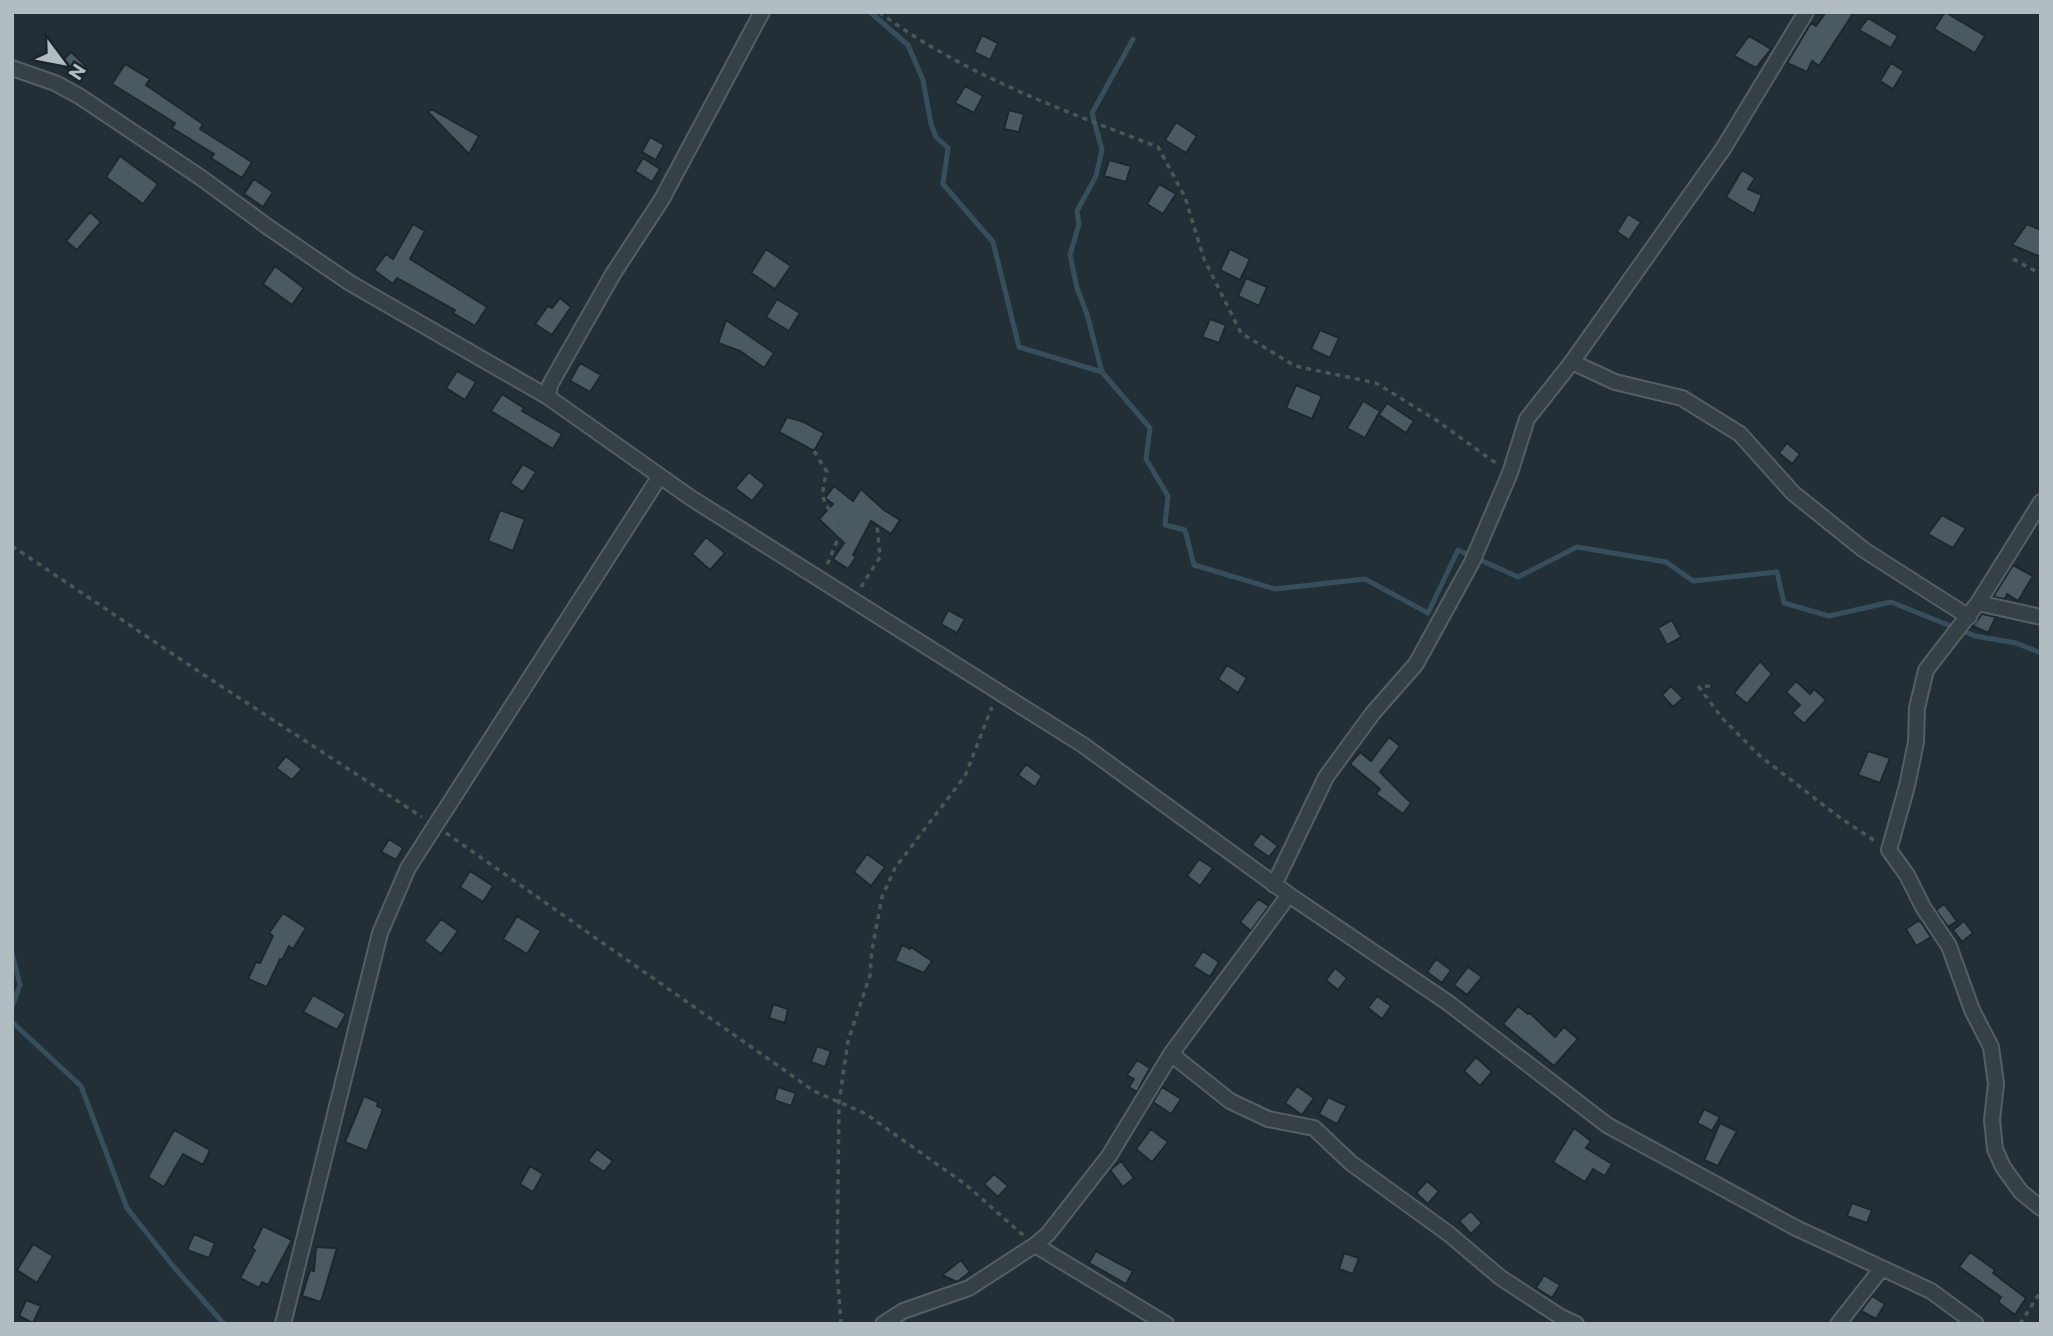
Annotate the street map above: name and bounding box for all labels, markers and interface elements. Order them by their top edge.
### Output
north arrow [28,28,98,98]
text: N [64,60,91,84]

